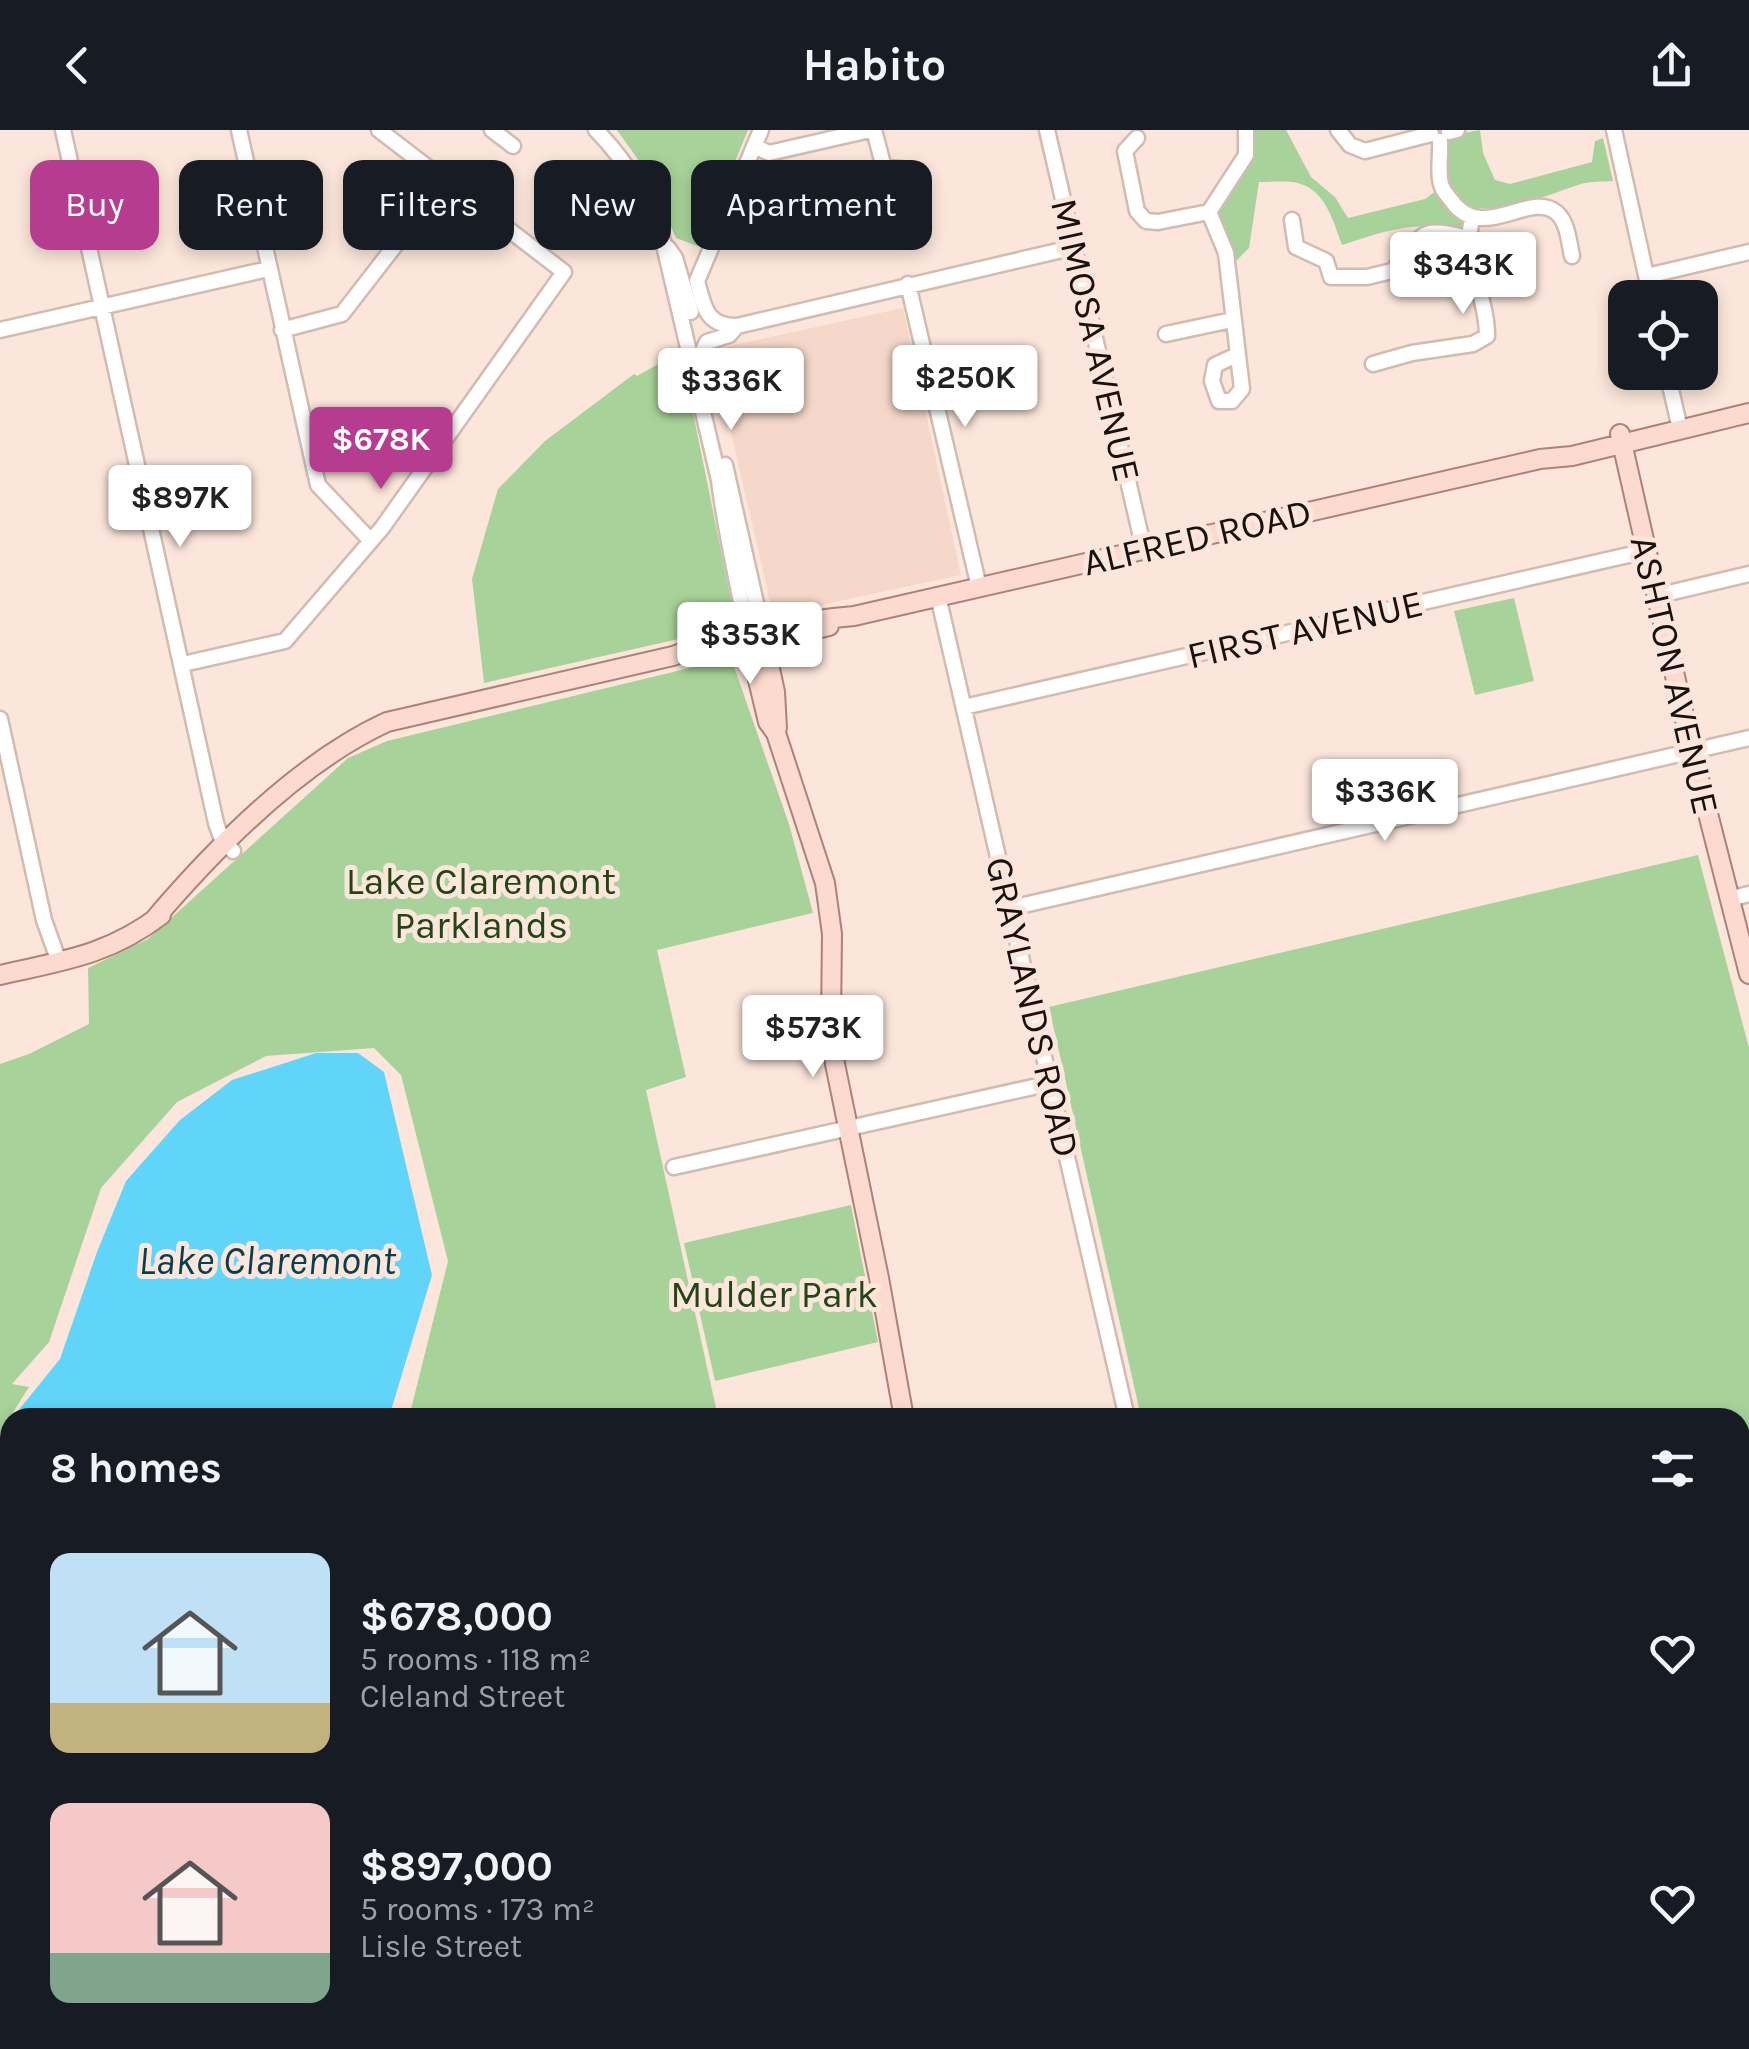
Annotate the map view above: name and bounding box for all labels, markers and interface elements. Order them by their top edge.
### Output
icon: back [50,38,105,93]
icon: share [1644,38,1699,93]
text: Habito [803,39,946,91]
chip: Buy [30,160,159,250]
chip: Rent [179,160,323,250]
chip: Filters [343,160,514,250]
chip: New [534,160,671,250]
chip: Apartment [691,160,932,250]
street label: MIMOSA AVENUE [1041,194,1150,486]
pin: $343K [1393,232,1533,317]
text: $343K [1412,246,1514,283]
map controls [1608,280,1718,390]
button: locate [1608,280,1718,390]
pin: $250K [895,345,1035,430]
pin: $336K [661,348,801,433]
text: $250K [914,359,1016,396]
text: $336K [680,362,782,399]
pin: $678K [311,407,451,492]
text: $678K [331,421,431,458]
pin: $897K [110,465,250,550]
text: $897K [130,479,230,516]
street label: ALFRED ROAD [1079,489,1316,586]
street label: ASHTON AVENUE [1621,531,1728,819]
street label: FIRST AVENUE [1183,581,1427,678]
pin: $353K [680,602,820,687]
text: $353K [699,616,801,653]
pin: $336K [1315,759,1455,844]
text: $336K [1334,773,1436,810]
street label: GRAYLANDS ROAD [976,853,1089,1162]
park label: Lake Claremont Parklands [346,859,616,948]
pin: $573K [743,995,883,1080]
text: $573K [764,1009,862,1046]
water label: Lake Claremont [138,1237,396,1284]
park label: Mulder Park [670,1272,878,1317]
icon: filters [1645,1441,1700,1496]
text: 8 homes [50,1443,222,1493]
text: $678,000 [360,1591,553,1641]
icon: home [130,1593,250,1713]
icon: heart [1645,1626,1700,1681]
text: 5 rooms · 118 m² [360,1641,591,1678]
text: Cleland Street [360,1678,565,1715]
text: $897,000 [360,1841,553,1891]
icon: home [130,1843,250,1963]
icon: heart [1645,1876,1700,1931]
text: 5 rooms · 173 m² [360,1891,595,1928]
text: Lisle Street [360,1928,522,1965]

